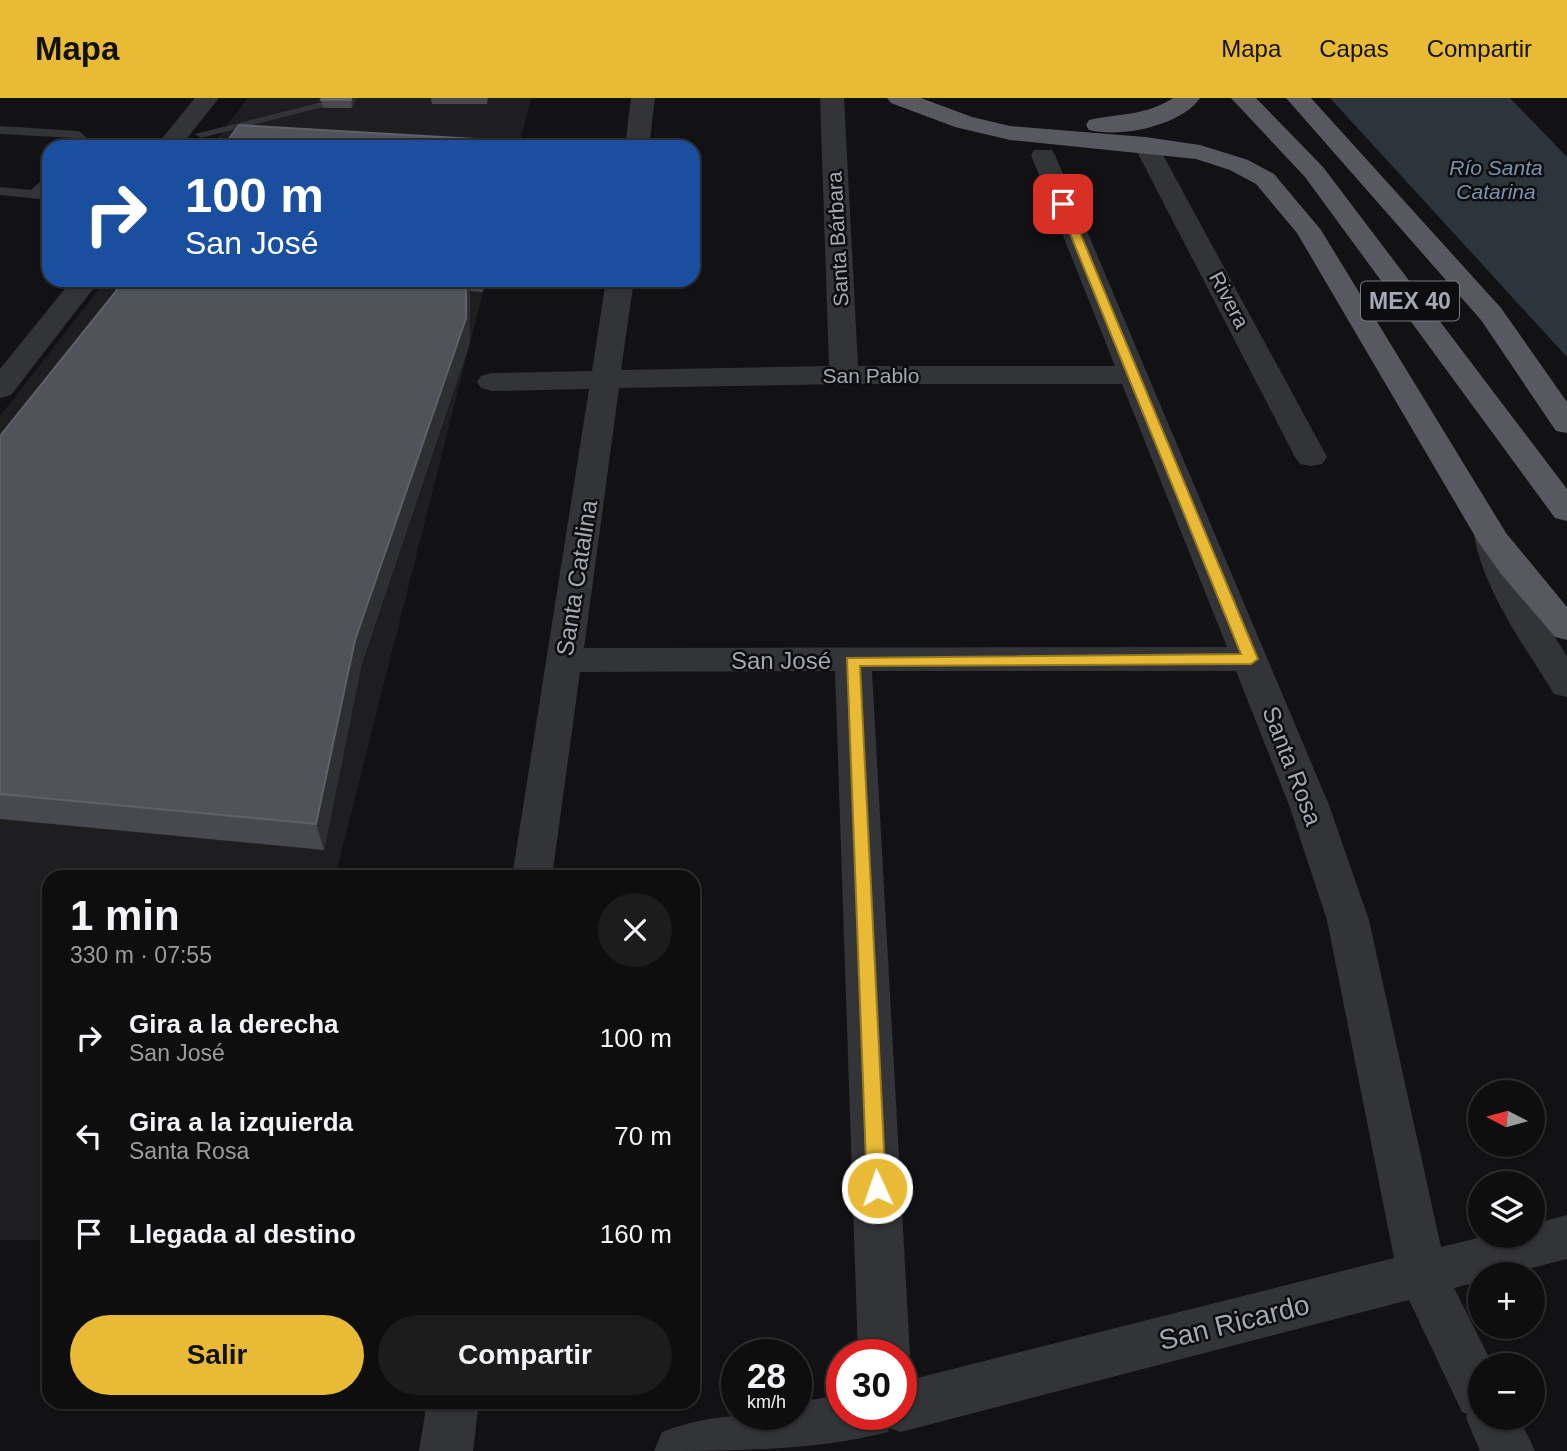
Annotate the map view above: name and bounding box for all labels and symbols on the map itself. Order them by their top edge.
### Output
water label: Río Santa Catarina [1449,156,1543,203]
street label: Santa Bárbara [822,170,853,307]
pin [1033,174,1093,234]
street label: Rivera [1205,268,1254,332]
road number: MEX 40 [1361,282,1459,320]
street label: San Pablo [823,364,919,387]
street label: Santa Catalina [551,497,602,658]
street label: San José [731,647,831,674]
street label: Santa Rosa [1257,702,1328,830]
north arrow [1468,1080,1545,1157]
position arrow [840,1151,914,1225]
street label: San Ricardo [1156,1289,1313,1356]
speed limit sign: 30 [826,1339,917,1430]

